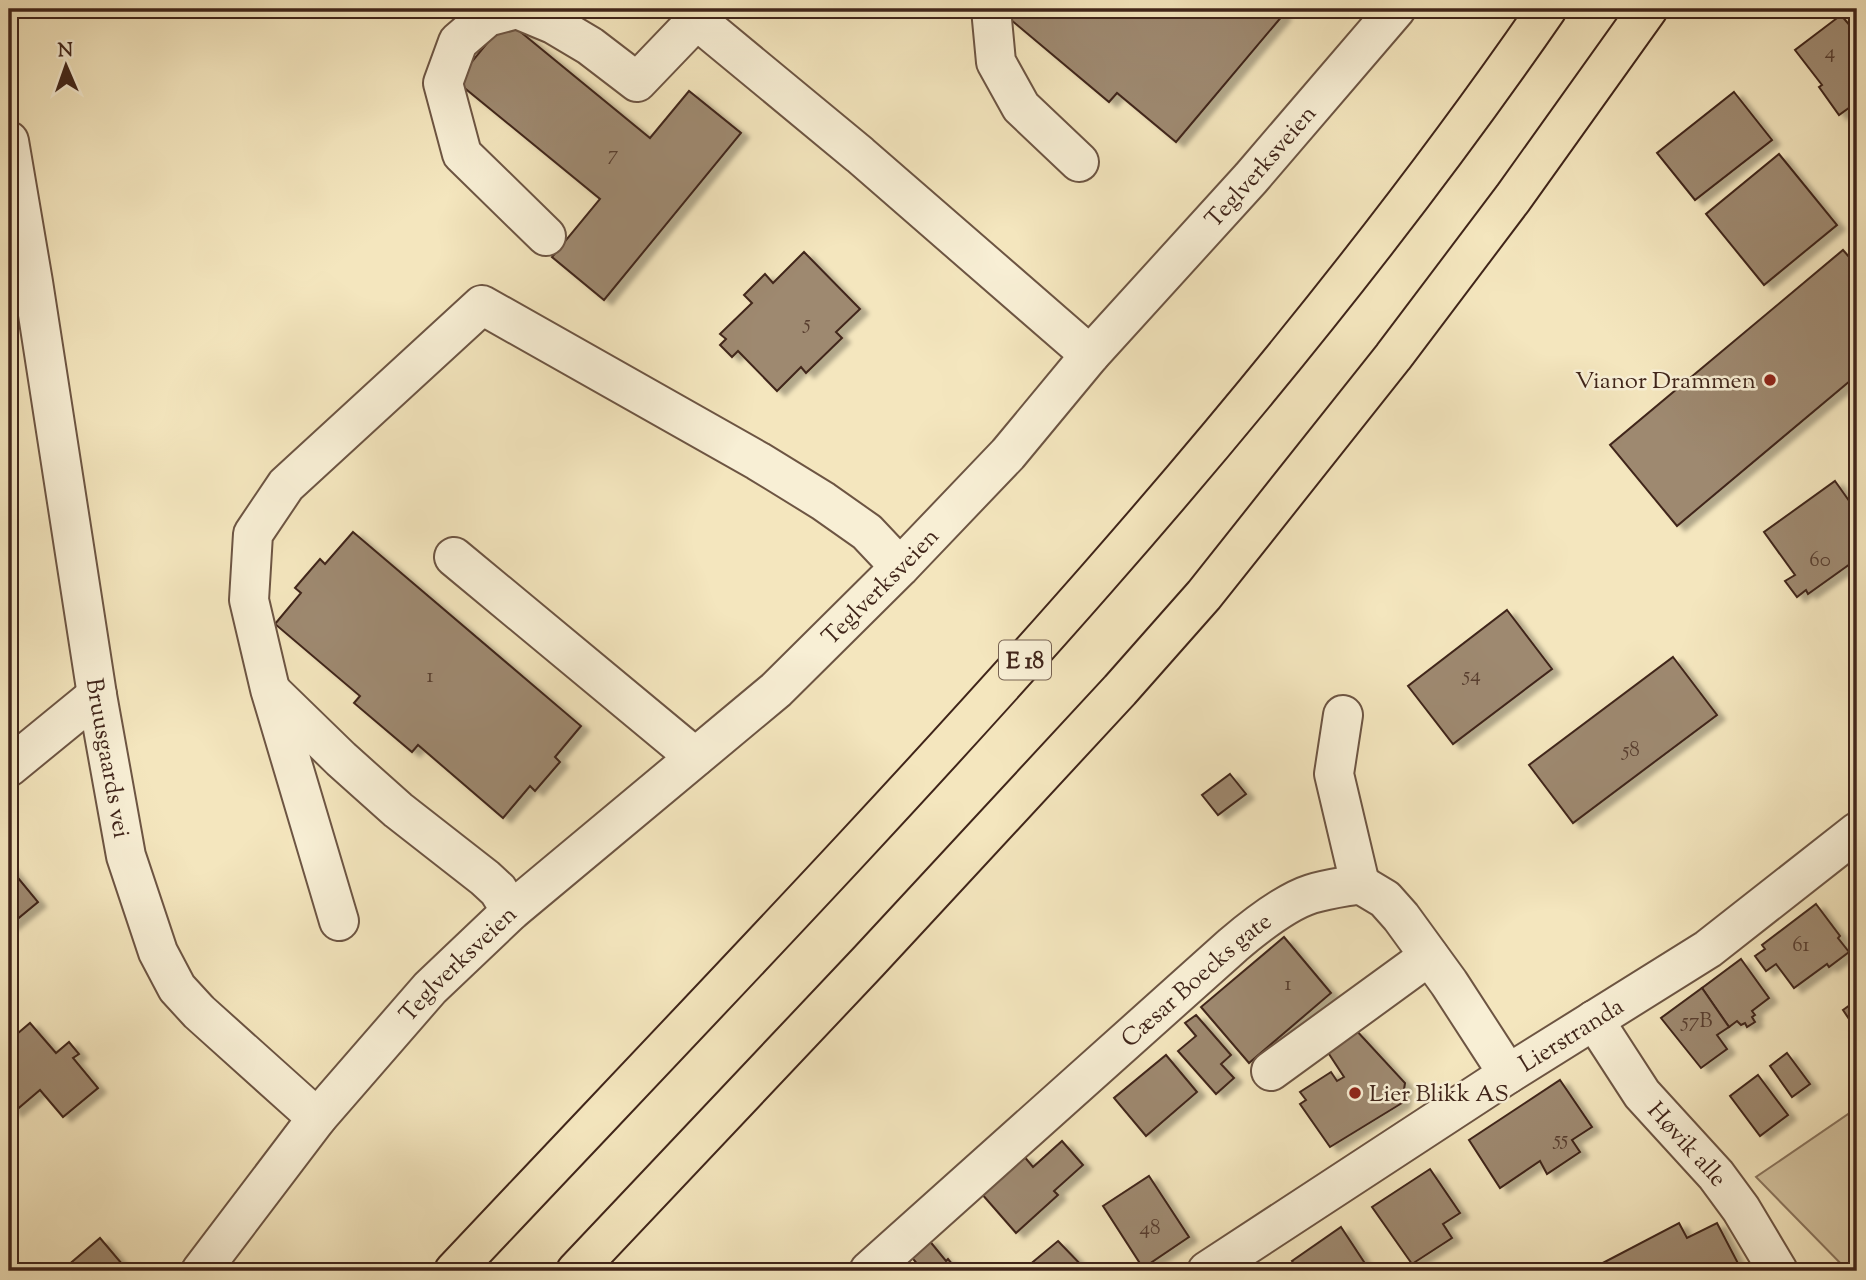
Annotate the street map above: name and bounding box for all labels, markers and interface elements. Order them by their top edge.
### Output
north arrow [32,32,102,102]
text: N [57,38,74,65]
house number: 4 [1825,38,1835,68]
street label: Teglverksveien [1198,98,1325,236]
house number: 7 [608,140,619,170]
house number: 5 [802,309,811,339]
place label: Vianor Drammen [1575,365,1756,399]
marker: Vianor Drammen [1762,372,1778,388]
street label: Teglverksveien [815,521,948,654]
house number: 60 [1809,546,1831,576]
road number: E 18 [999,640,1051,680]
house number: 54 [1462,661,1481,691]
house number: 1 [426,662,434,692]
street label: Bruusgaards vei [76,676,137,841]
house number: 58 [1621,736,1640,766]
street label: Teglverksveien [392,899,525,1031]
street label: Cæsar Boecks gate [1114,905,1279,1056]
house number: 61 [1792,931,1810,961]
house number: 1 [1284,970,1292,1000]
street label: Lierstranda [1513,991,1631,1082]
house number: 57B [1681,1007,1712,1037]
place label: Lier Blikk AS [1369,1078,1509,1112]
marker: Lier Blikk AS [1347,1085,1363,1101]
street label: Høvik alle [1638,1095,1734,1195]
house number: 55 [1553,1125,1568,1155]
house number: 48 [1139,1214,1161,1244]

